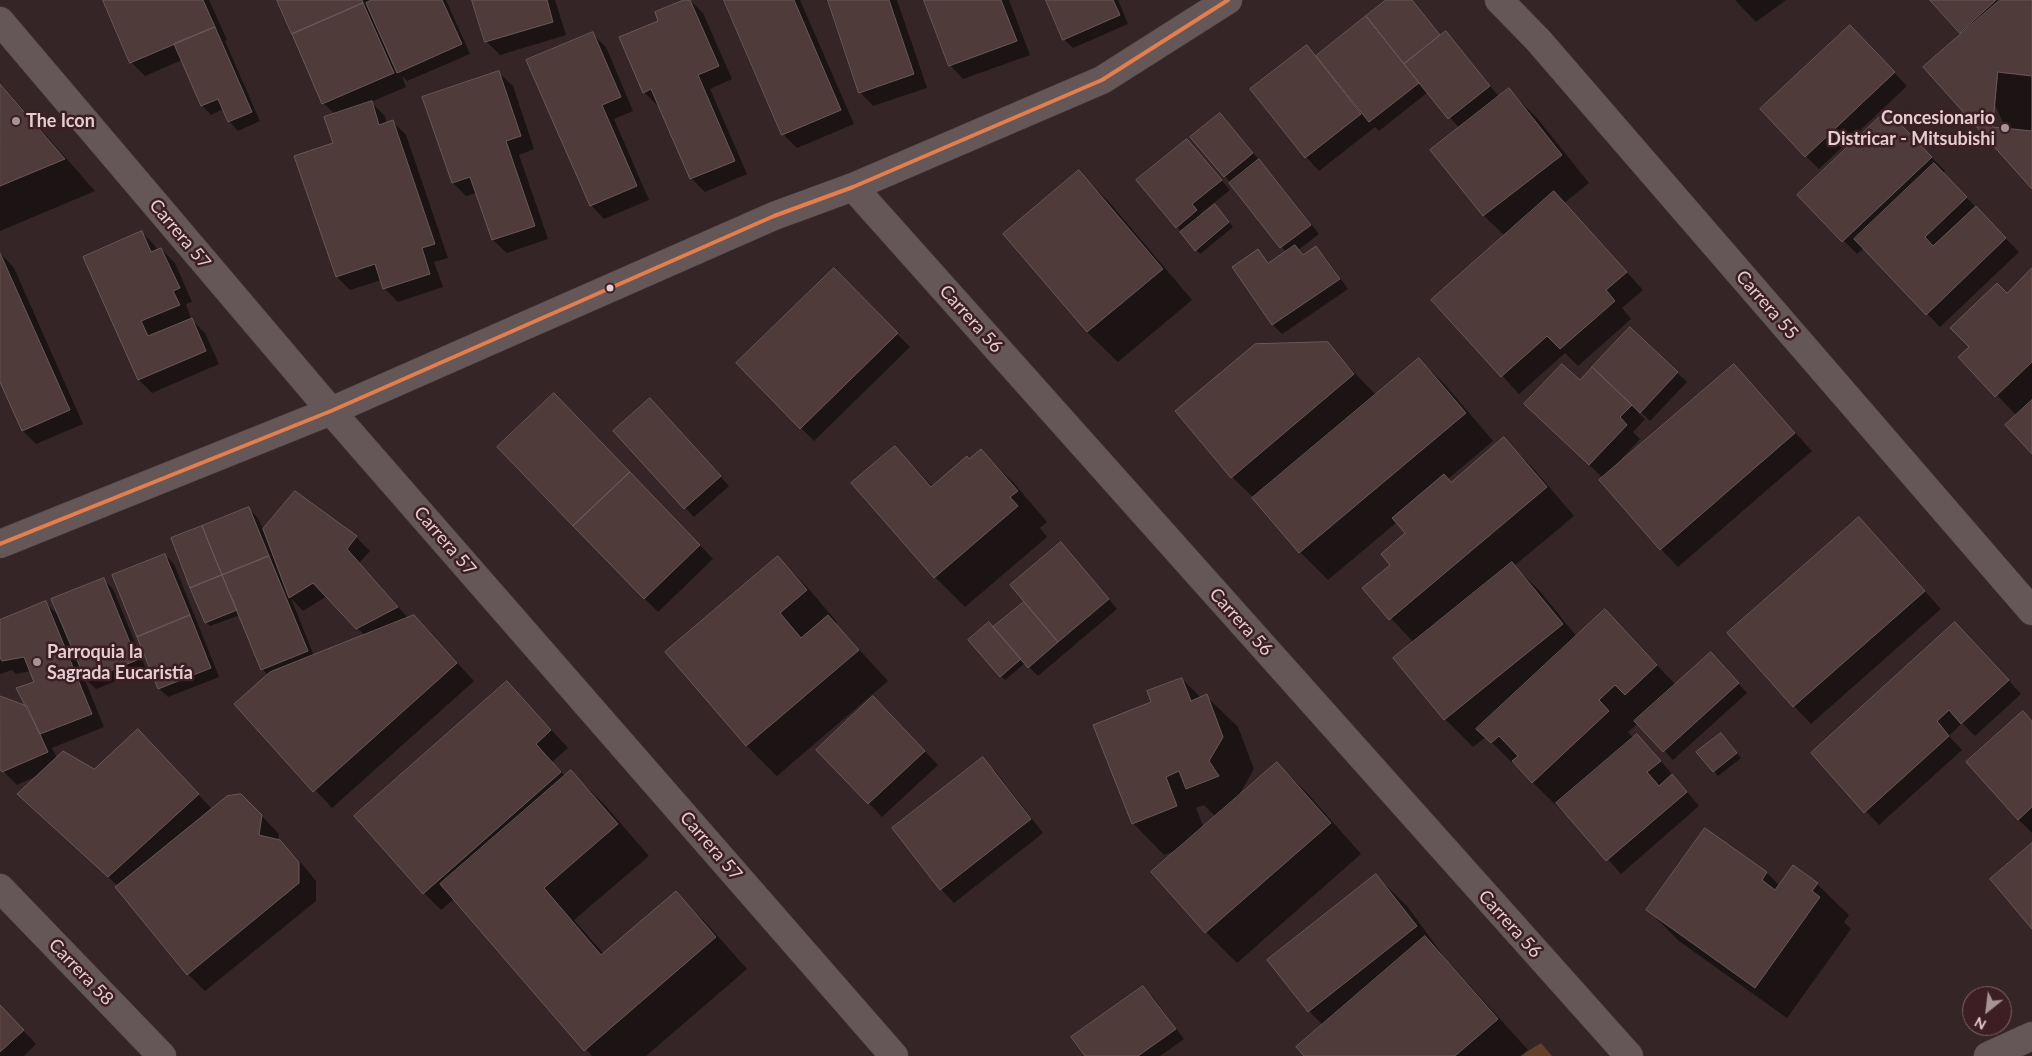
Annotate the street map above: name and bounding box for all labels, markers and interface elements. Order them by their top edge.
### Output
place label: Concesionario Districar - Mitsubishi [1827,107,1995,150]
place label: The Icon [26,110,95,132]
marker: The Icon [10,115,22,127]
marker: Concesionario Districar - Mitsubishi [1999,122,2011,134]
street label: Carrera 57 [145,195,215,273]
street label: Carrera 55 [1731,266,1803,344]
street label: Carrera 56 [935,281,1007,357]
unlabelled marker [605,283,615,293]
street label: Carrera 57 [409,502,481,580]
street label: Carrera 56 [1205,584,1277,660]
place label: Parroquia la Sagrada Eucaristía [47,641,193,684]
marker: Parroquia la Sagrada Eucaristía [31,656,43,668]
street label: Carrera 57 [675,807,747,885]
street label: Carrera 56 [1474,886,1546,962]
street label: Carrera 58 [44,934,118,1010]
north arrow [1962,986,2012,1036]
text: N [1971,1014,1989,1034]

